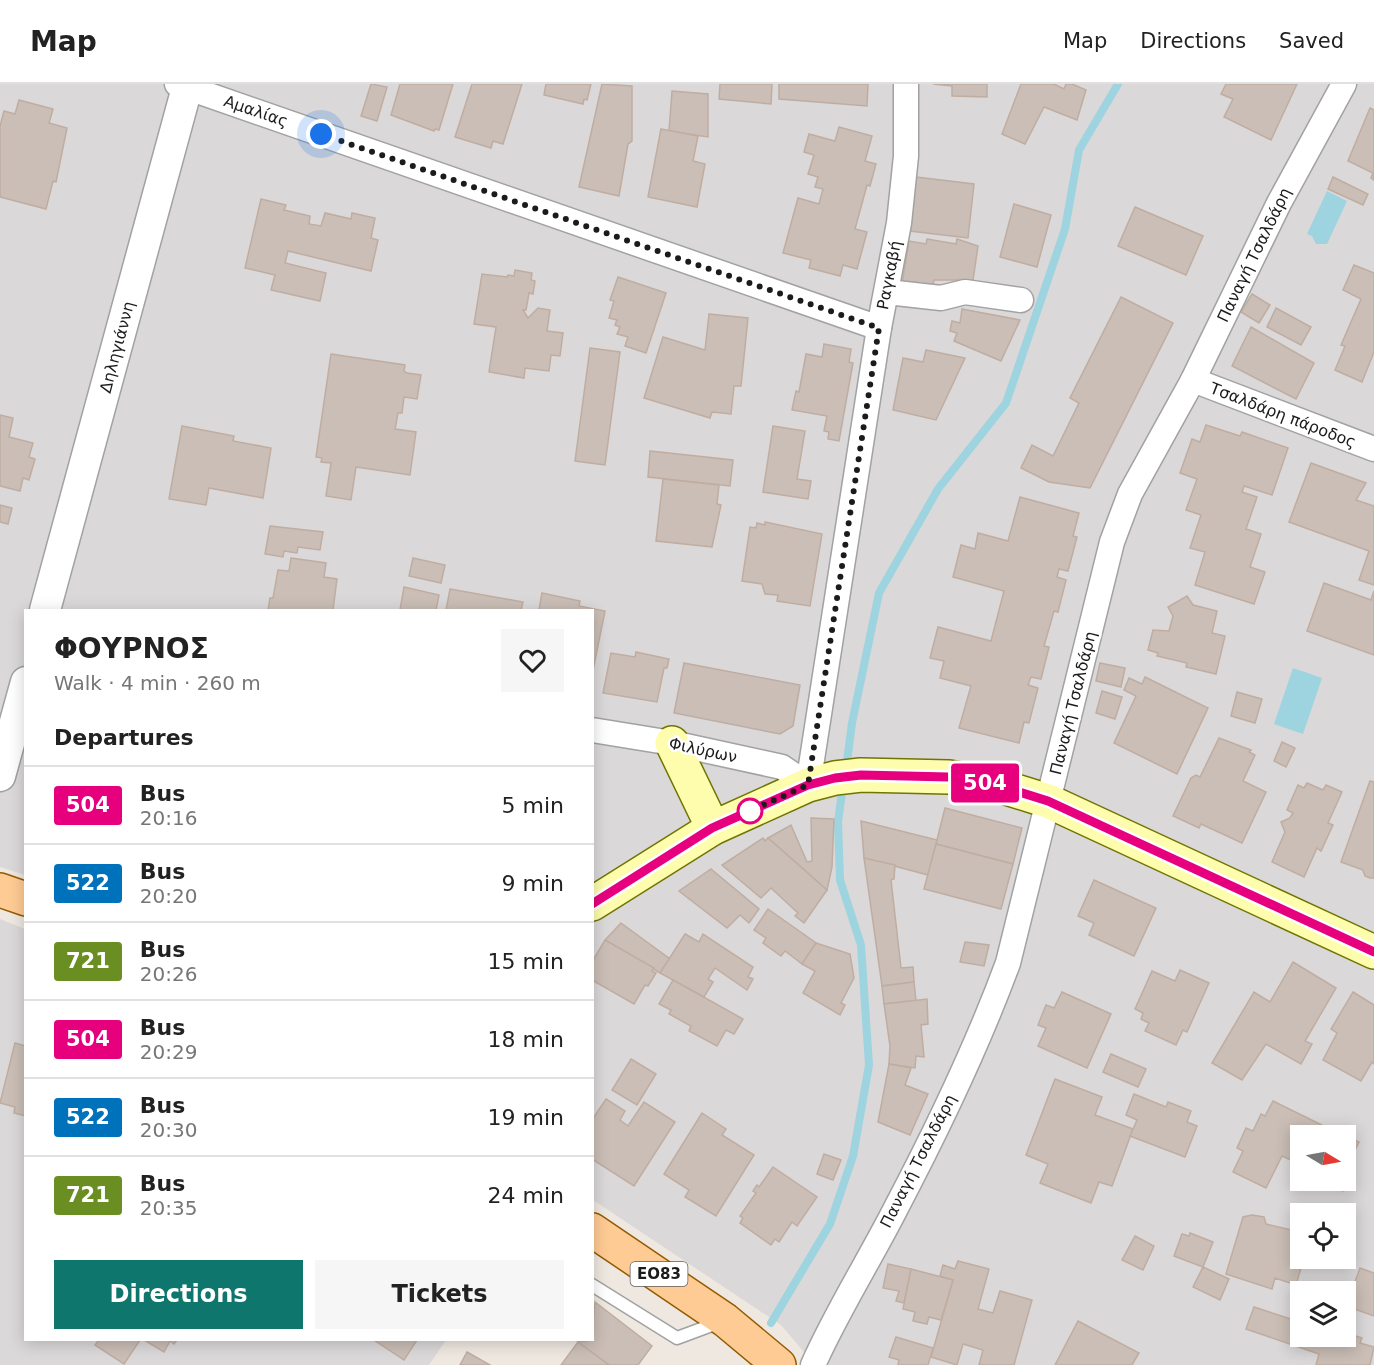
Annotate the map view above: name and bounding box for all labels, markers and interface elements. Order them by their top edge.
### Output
text: Map [30,25,97,58]
text: Map [1063,29,1107,53]
text: Directions [1140,29,1246,53]
text: Saved [1279,29,1344,53]
street label: Αμαλίας [221,91,291,131]
your location [306,119,336,149]
street label: Παναγή Τσαλδάρη [1213,185,1295,325]
street label: Ραγκαβή [873,239,905,311]
street label: Δηληγιάννη [96,299,138,395]
street label: Τσαλδάρη πάροδος [1206,378,1359,452]
button: heart [501,629,564,692]
street label: Παναγή Τσαλδάρη [1046,629,1100,777]
text: ΦΟΥΡΝΟΣ [54,632,209,665]
text: Walk · 4 min · 260 m [54,671,261,695]
text: Departures [54,725,194,750]
street label: Φιλύρων [667,734,739,767]
line badge: 504 [950,764,1020,802]
text: 504 [963,771,1007,795]
text: Bus [140,781,185,806]
text: 504 [66,793,110,817]
text: 5 min [502,793,564,818]
unlabelled marker [737,798,763,824]
text: 20:16 [140,806,197,830]
text: Bus [140,859,185,884]
text: 522 [66,871,110,895]
text: 9 min [502,871,564,896]
text: 20:20 [140,884,197,908]
text: Bus [140,937,185,962]
text: 721 [66,949,110,973]
text: 15 min [488,949,564,974]
text: 20:26 [140,962,197,986]
text: Bus [140,1015,185,1040]
text: 504 [66,1027,110,1051]
text: 18 min [488,1027,564,1052]
text: 20:29 [140,1040,197,1064]
street label: Παναγή Τσαλδάρη [876,1091,960,1231]
text: Bus [140,1093,185,1118]
text: 522 [66,1105,110,1129]
text: 19 min [488,1105,564,1130]
text: 20:30 [140,1118,197,1142]
north arrow [1290,1125,1356,1191]
map controls [1290,1125,1356,1347]
text: Bus [140,1171,185,1196]
text: 721 [66,1183,110,1207]
text: 24 min [488,1183,564,1208]
text: 20:35 [140,1196,197,1220]
button: locate [1290,1203,1356,1269]
button: Directions [54,1260,303,1329]
button: Tickets [315,1260,564,1329]
road number: ΕΟ83 [630,1262,688,1286]
button: layers [1290,1281,1356,1347]

